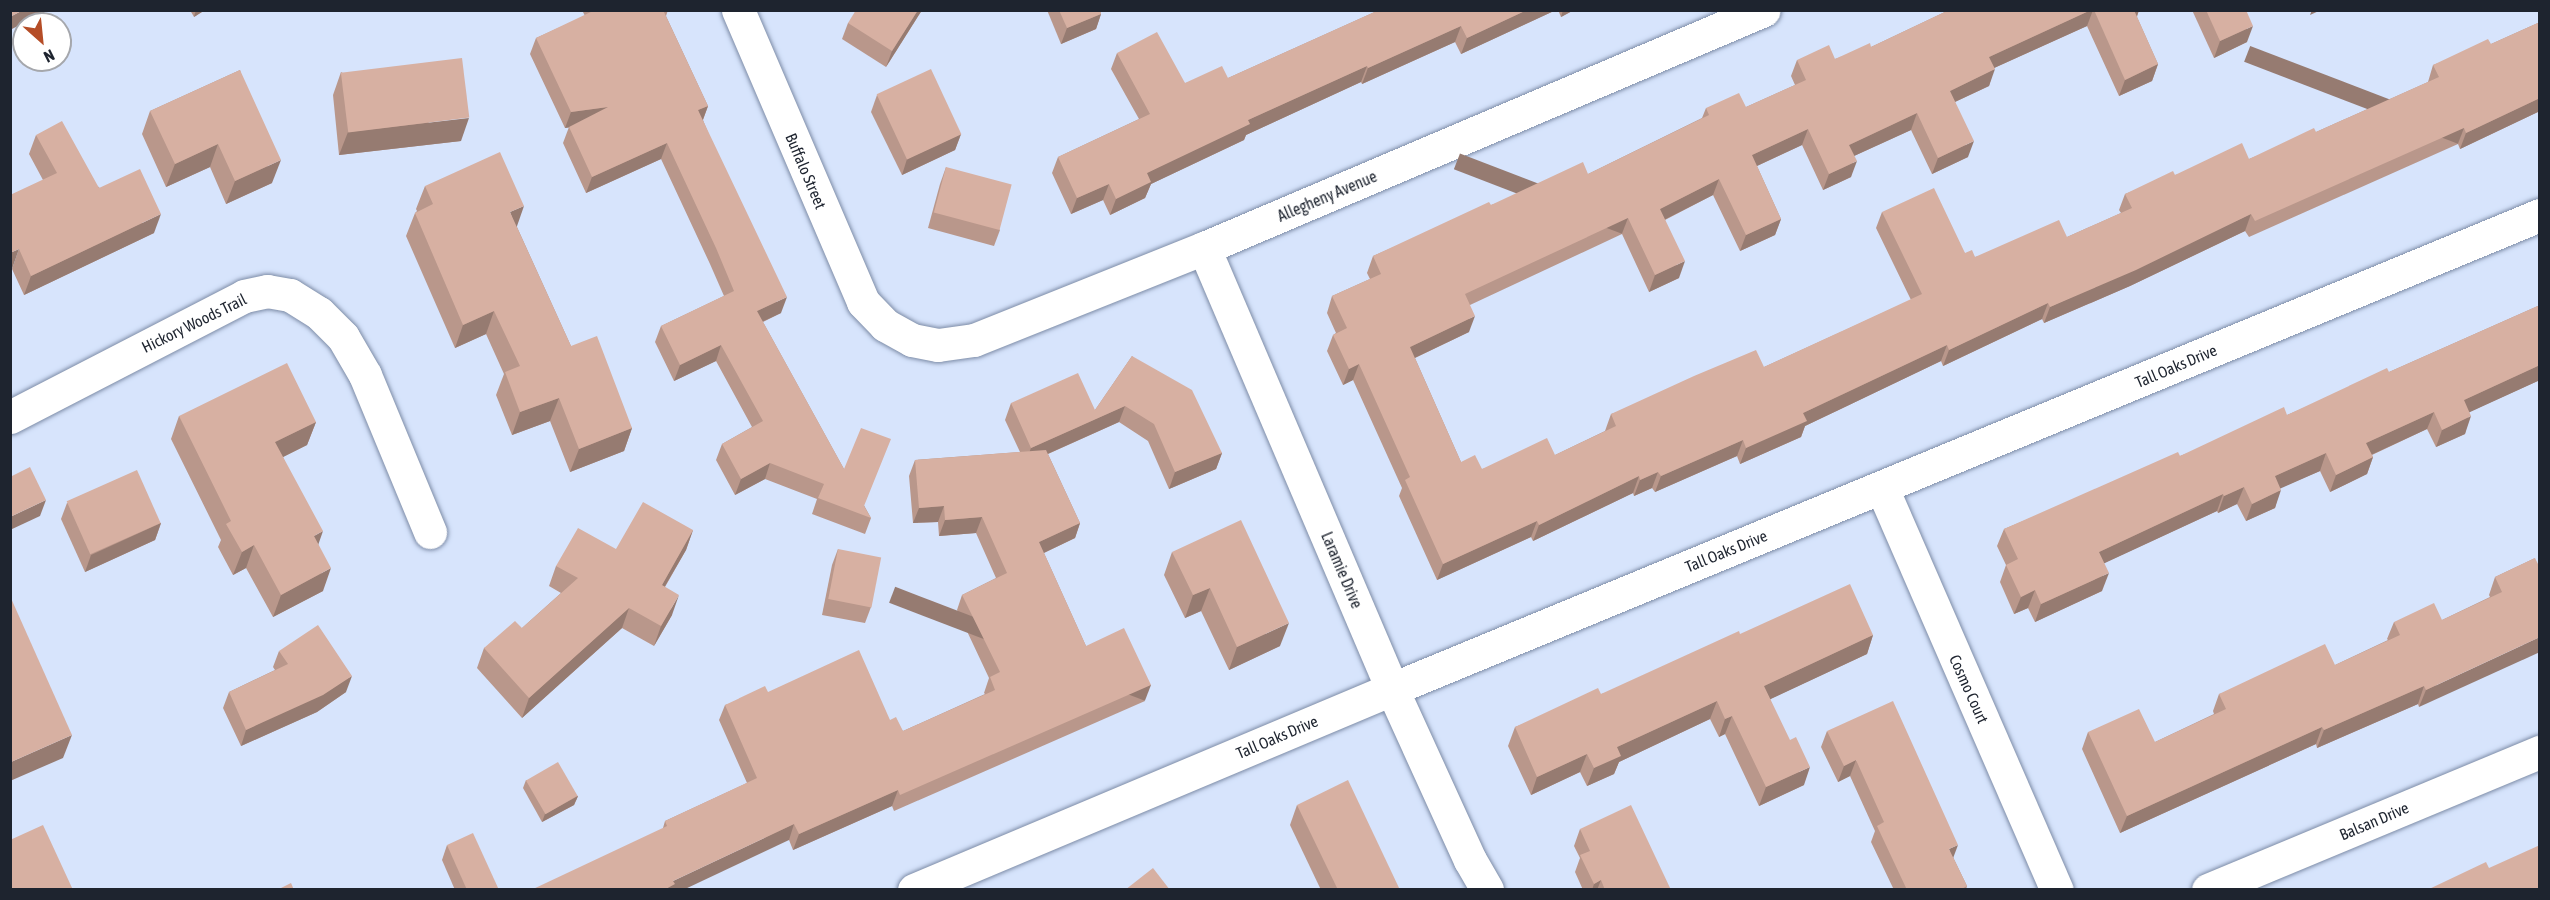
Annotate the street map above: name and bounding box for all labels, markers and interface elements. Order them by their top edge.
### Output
north arrow [12,12,72,72]
text: N [41,46,58,66]
street label: Buffalo Street [781,130,831,212]
street label: Allegheny Avenue [1274,166,1380,226]
street label: Hickory Woods Trail [139,289,249,357]
street label: Tall Oaks Drive [2132,340,2220,392]
street label: Tall Oaks Drive [1682,526,1770,576]
street label: Laramie Drive [1317,529,1367,611]
street label: Cosmo Court [1945,652,1993,726]
street label: Tall Oaks Drive [1233,711,1321,763]
street label: Balsan Drive [2336,798,2412,844]

